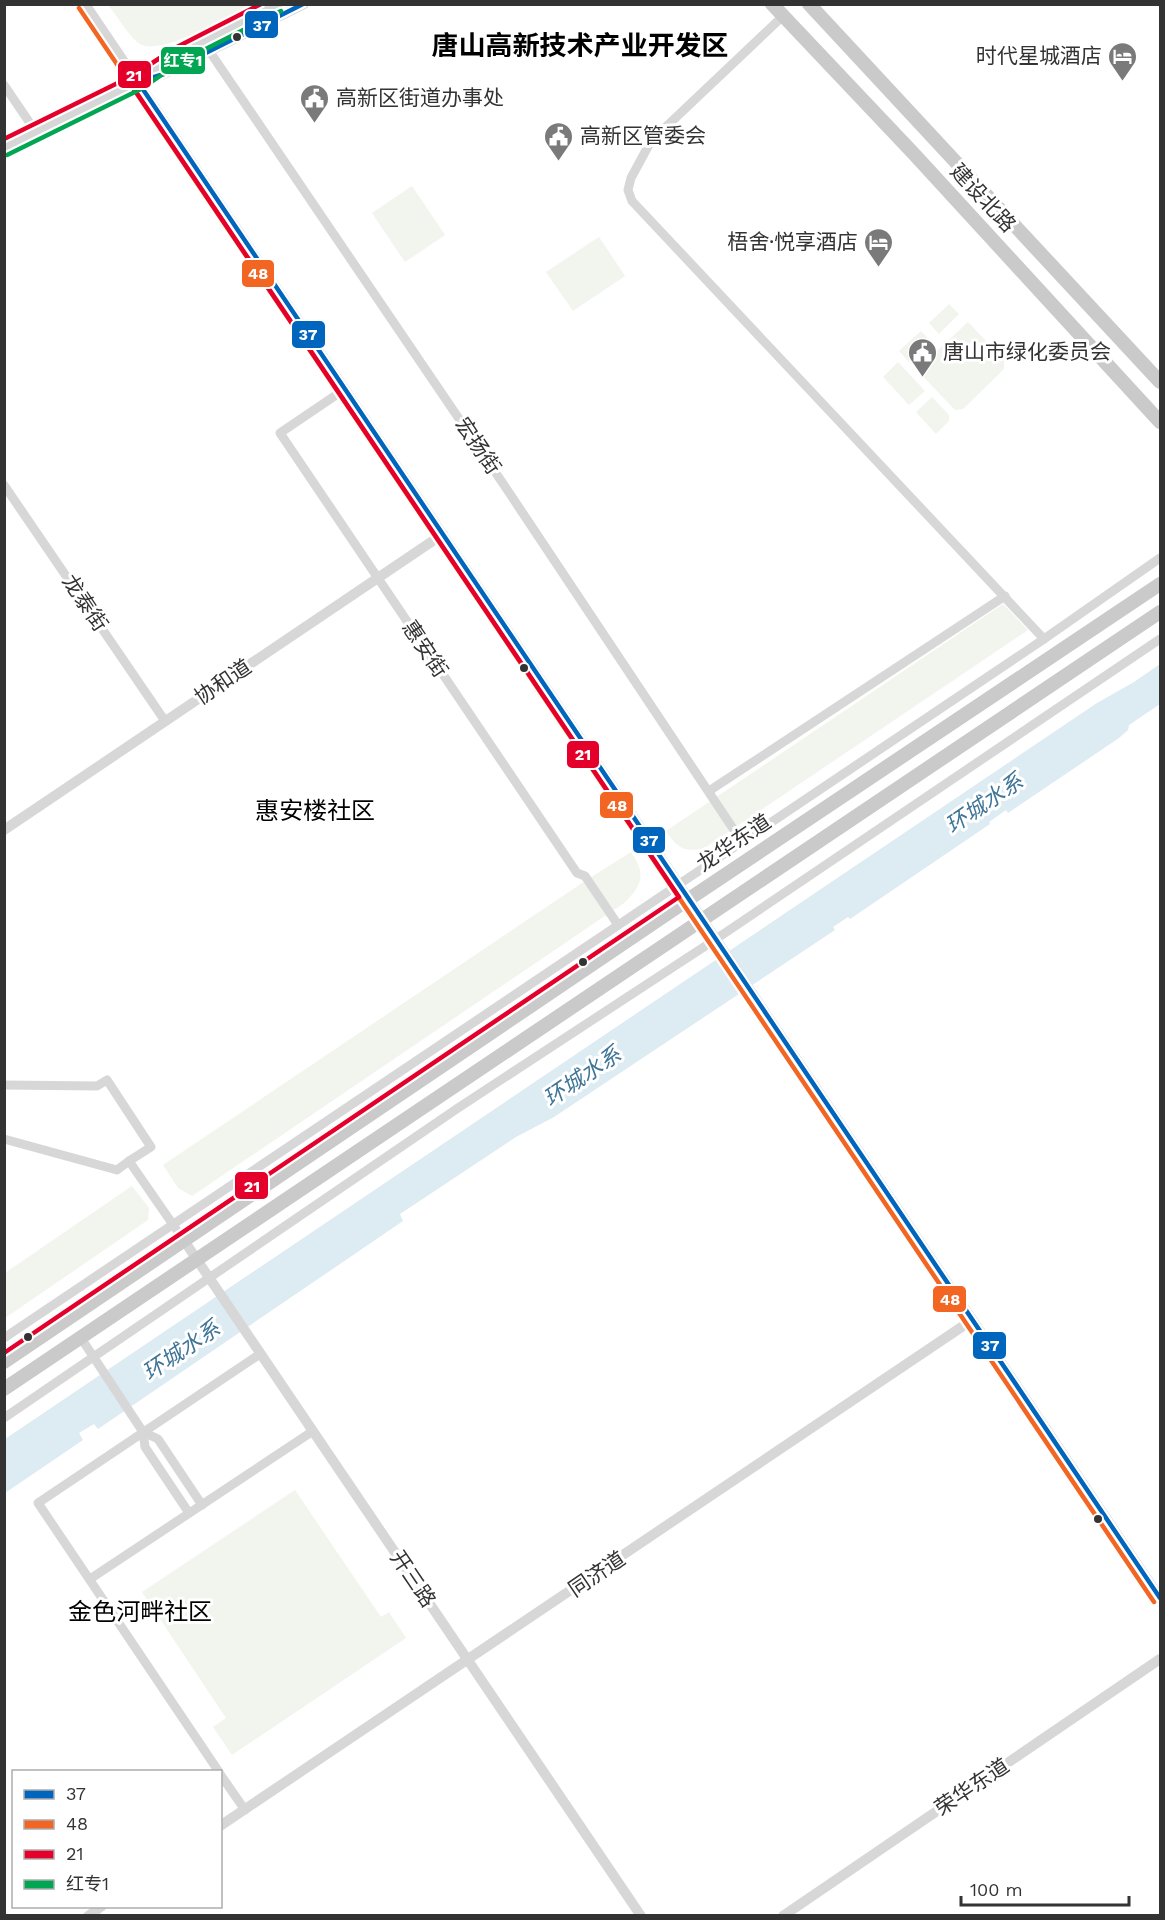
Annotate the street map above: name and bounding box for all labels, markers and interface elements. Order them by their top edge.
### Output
line badge: 37 [244,10,279,39]
text: 37 [253,16,272,35]
district label: 唐山高新技术产业开发区 [432,30,729,62]
unlabelled marker [231,31,243,43]
hotel icon: 时代星城酒店 [1107,40,1139,82]
place label: 时代星城酒店 [976,43,1102,68]
line badge: 红专1 [160,46,206,75]
text: 红专1 [164,51,202,70]
line badge: 21 [117,60,152,89]
text: 21 [126,66,142,85]
public building icon: 高新区街道办事处 [299,82,331,124]
place label: 高新区街道办事处 [336,85,504,110]
public building icon: 高新区管委会 [543,120,575,162]
place label: 高新区管委会 [580,123,706,148]
street label: 建设北路 [946,158,1021,237]
hotel icon: 梧舍·悦享酒店 [863,226,895,268]
place label: 梧舍·悦享酒店 [727,229,858,254]
line badge: 48 [241,259,275,288]
text: 48 [248,264,268,283]
line badge: 37 [291,320,326,349]
text: 37 [299,325,318,344]
public building icon: 唐山市绿化委员会 [906,336,938,378]
place label: 唐山市绿化委员会 [943,339,1111,364]
street label: 宏扬街 [450,413,506,479]
street label: 龙泰街 [57,570,113,636]
street label: 惠安街 [397,616,453,682]
street label: 协和道 [190,654,256,710]
unlabelled marker [518,662,530,674]
line badge: 21 [566,740,600,769]
text: 21 [575,745,591,764]
water label: 环城水系 [941,767,1029,838]
line badge: 48 [599,791,634,819]
text: 48 [607,796,627,815]
district label: 惠安楼社区 [255,797,375,825]
street label: 龙华东道 [692,809,776,876]
line badge: 37 [632,826,666,854]
text: 37 [640,831,659,850]
unlabelled marker [577,956,589,968]
water label: 环城水系 [539,1040,627,1111]
line badge: 21 [234,1171,269,1200]
text: 21 [244,1177,260,1196]
line badge: 48 [932,1285,967,1313]
text: 48 [940,1290,960,1309]
water label: 环城水系 [138,1314,226,1385]
unlabelled marker [22,1331,34,1343]
line badge: 37 [972,1331,1007,1360]
text: 37 [981,1336,1000,1355]
unlabelled marker [1092,1513,1104,1525]
street label: 开三路 [385,1546,441,1612]
street label: 同济道 [564,1546,630,1602]
district label: 金色河畔社区 [68,1598,212,1626]
street label: 荣华东道 [930,1753,1014,1820]
legend [12,1770,222,1908]
text: 37 [66,1783,86,1804]
text: 48 [66,1813,88,1834]
text: 21 [66,1843,84,1864]
scale bar [961,1869,1129,1907]
text: 红专1 [66,1873,109,1894]
text: 100 m [970,1879,1023,1900]

